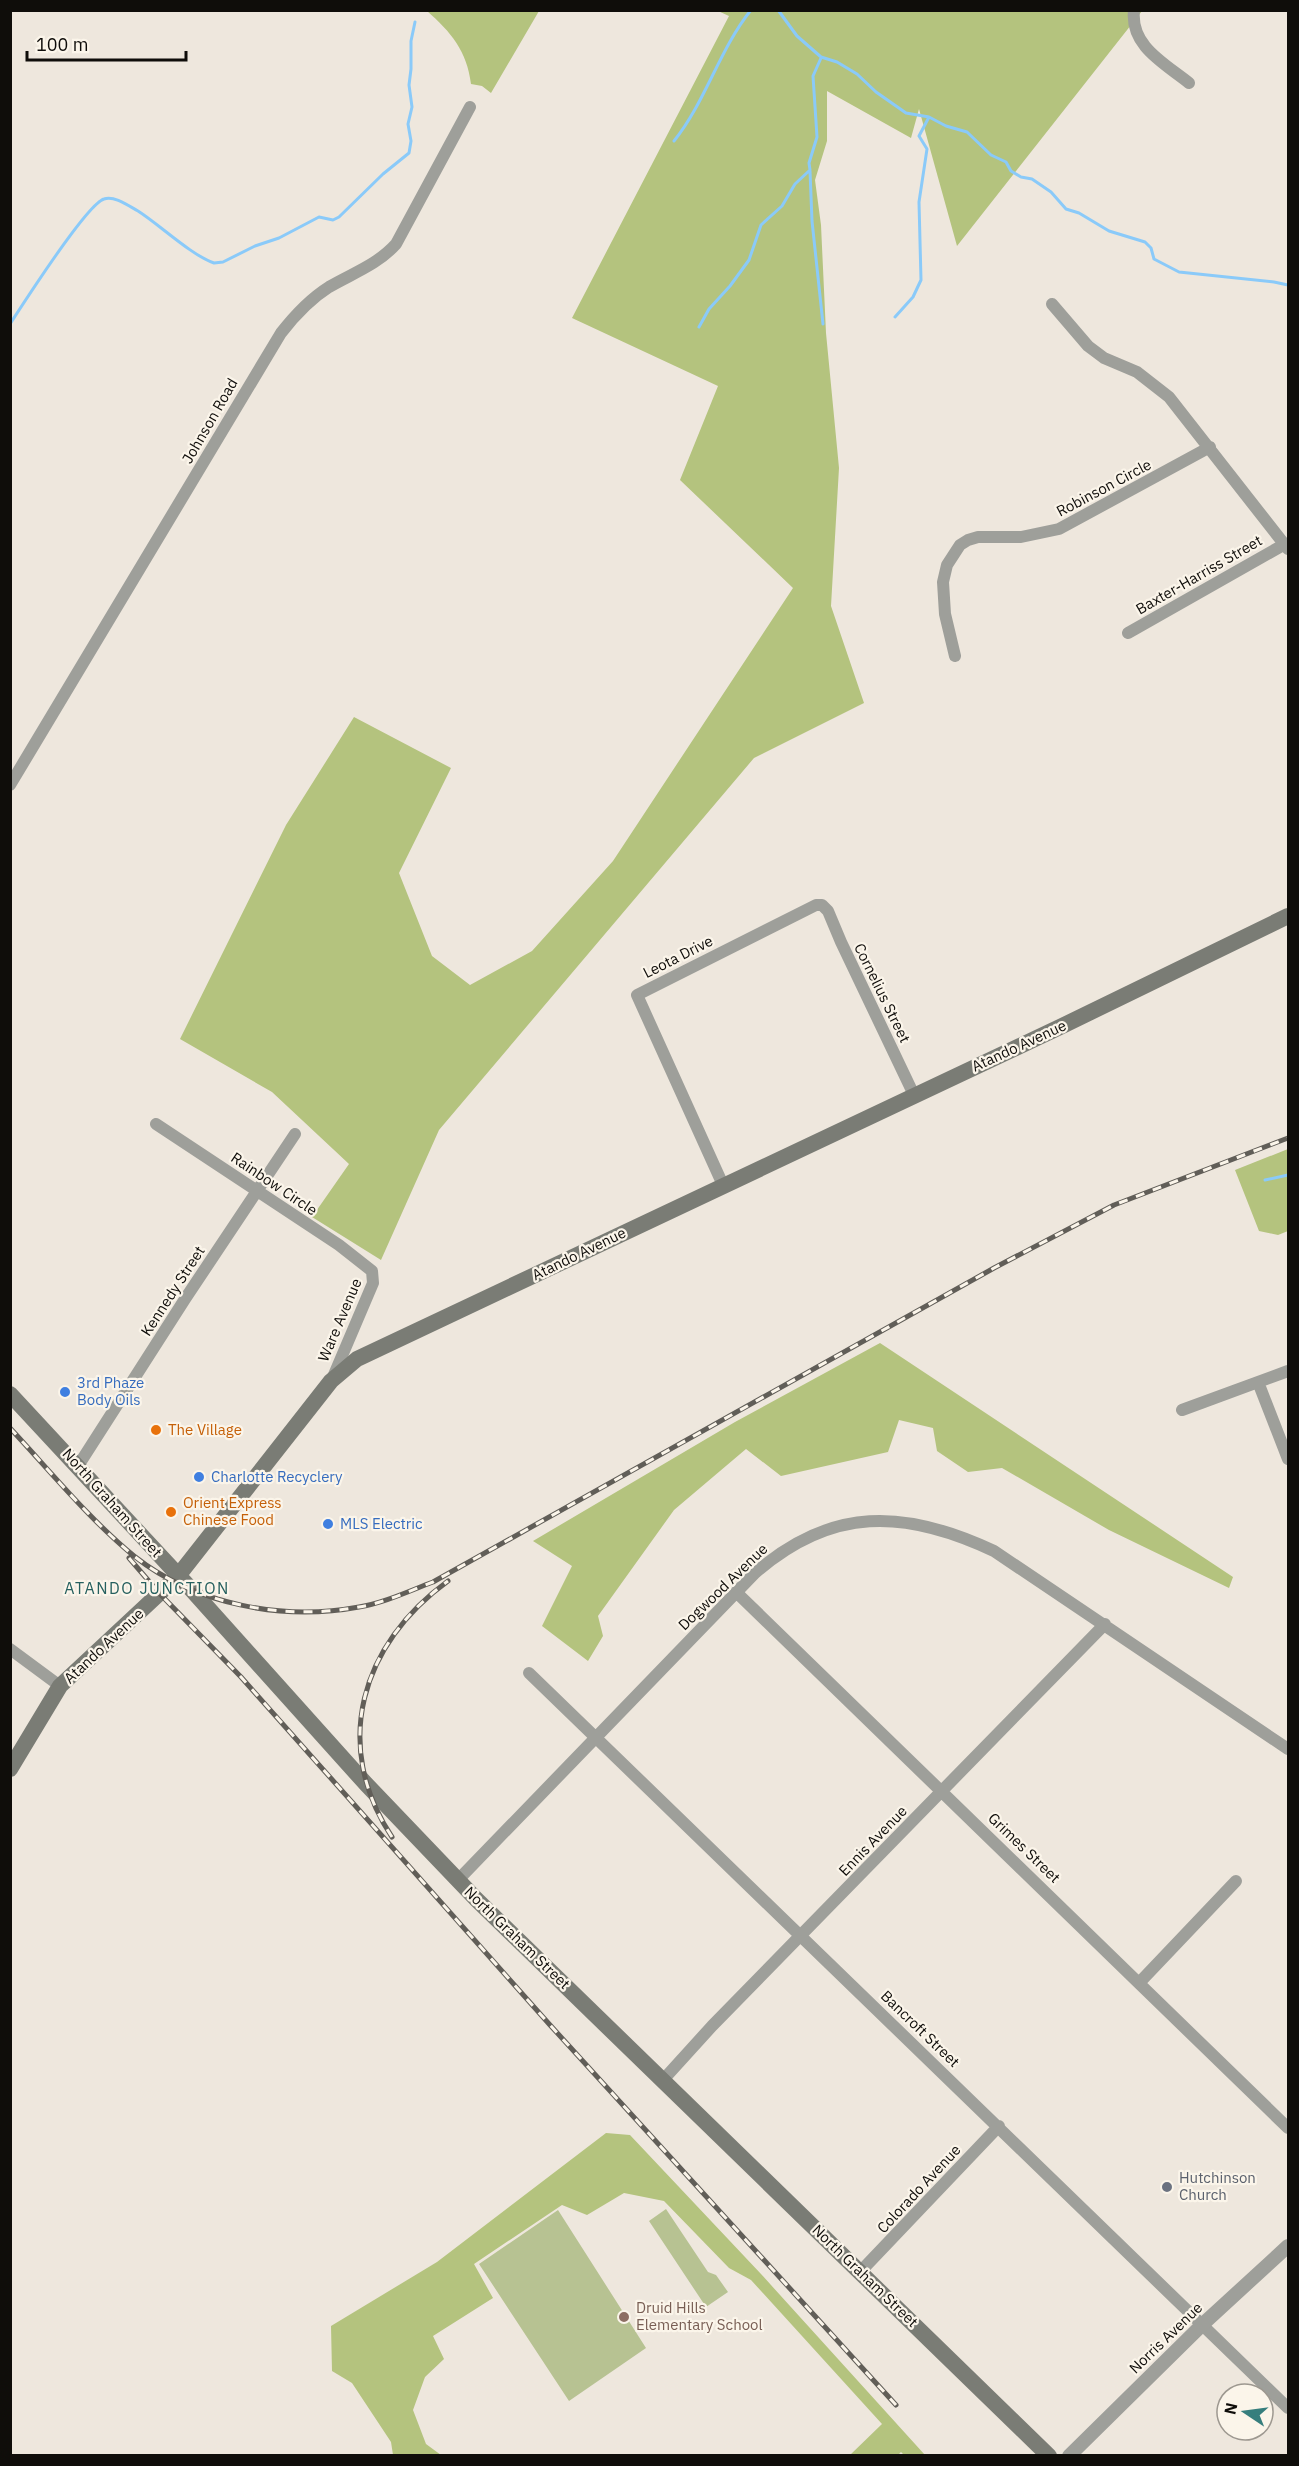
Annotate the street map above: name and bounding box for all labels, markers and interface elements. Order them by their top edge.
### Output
scale bar [27,24,186,62]
text: 100 m [36,33,88,56]
street label: Johnson Road [178,375,242,467]
street label: Robinson Circle [1053,455,1155,521]
street label: Baxter-Harriss Street [1132,531,1265,618]
street label: Leota Drive [640,931,716,982]
street label: Cornelius Street [850,940,915,1046]
street label: Atando Avenue [969,1015,1069,1076]
street label: Rainbow Circle [227,1148,321,1219]
street label: Atando Avenue [529,1223,629,1284]
street label: Kennedy Street [136,1242,209,1339]
street label: Ware Avenue [313,1275,366,1364]
place label: 3rd Phaze Body Oils [77,1373,144,1409]
marker: 3rd Phaze Body Oils [58,1385,72,1399]
place label: The Village [168,1420,242,1439]
marker: The Village [149,1423,163,1437]
street label: North Graham Street [58,1444,166,1561]
place label: Charlotte Recyclery [211,1467,343,1486]
marker: Charlotte Recyclery [192,1470,206,1484]
place label: Orient Express Chinese Food [183,1493,282,1529]
marker: Orient Express Chinese Food [164,1505,178,1519]
place label: MLS Electric [340,1514,423,1533]
marker: MLS Electric [321,1517,335,1531]
street label: Dogwood Avenue [674,1539,771,1634]
district label: ATANDO JUNCTION [64,1578,230,1598]
street label: Atando Avenue [60,1604,147,1687]
street label: Ennis Avenue [834,1802,911,1880]
street label: Grimes Street [984,1808,1064,1887]
street label: North Graham Street [460,1882,574,1993]
street label: Bancroft Street [877,1986,964,2071]
street label: Colorado Avenue [873,2140,965,2237]
place label: Hutchinson Church [1179,2168,1256,2204]
marker: Hutchinson Church [1160,2180,1174,2194]
street label: North Graham Street [808,2220,922,2331]
place label: Druid Hills Elementary School [636,2298,763,2334]
street label: Norris Avenue [1125,2298,1206,2377]
marker: Druid Hills Elementary School [617,2310,631,2324]
north arrow [1215,2382,1275,2442]
text: N [1219,2401,1241,2417]

